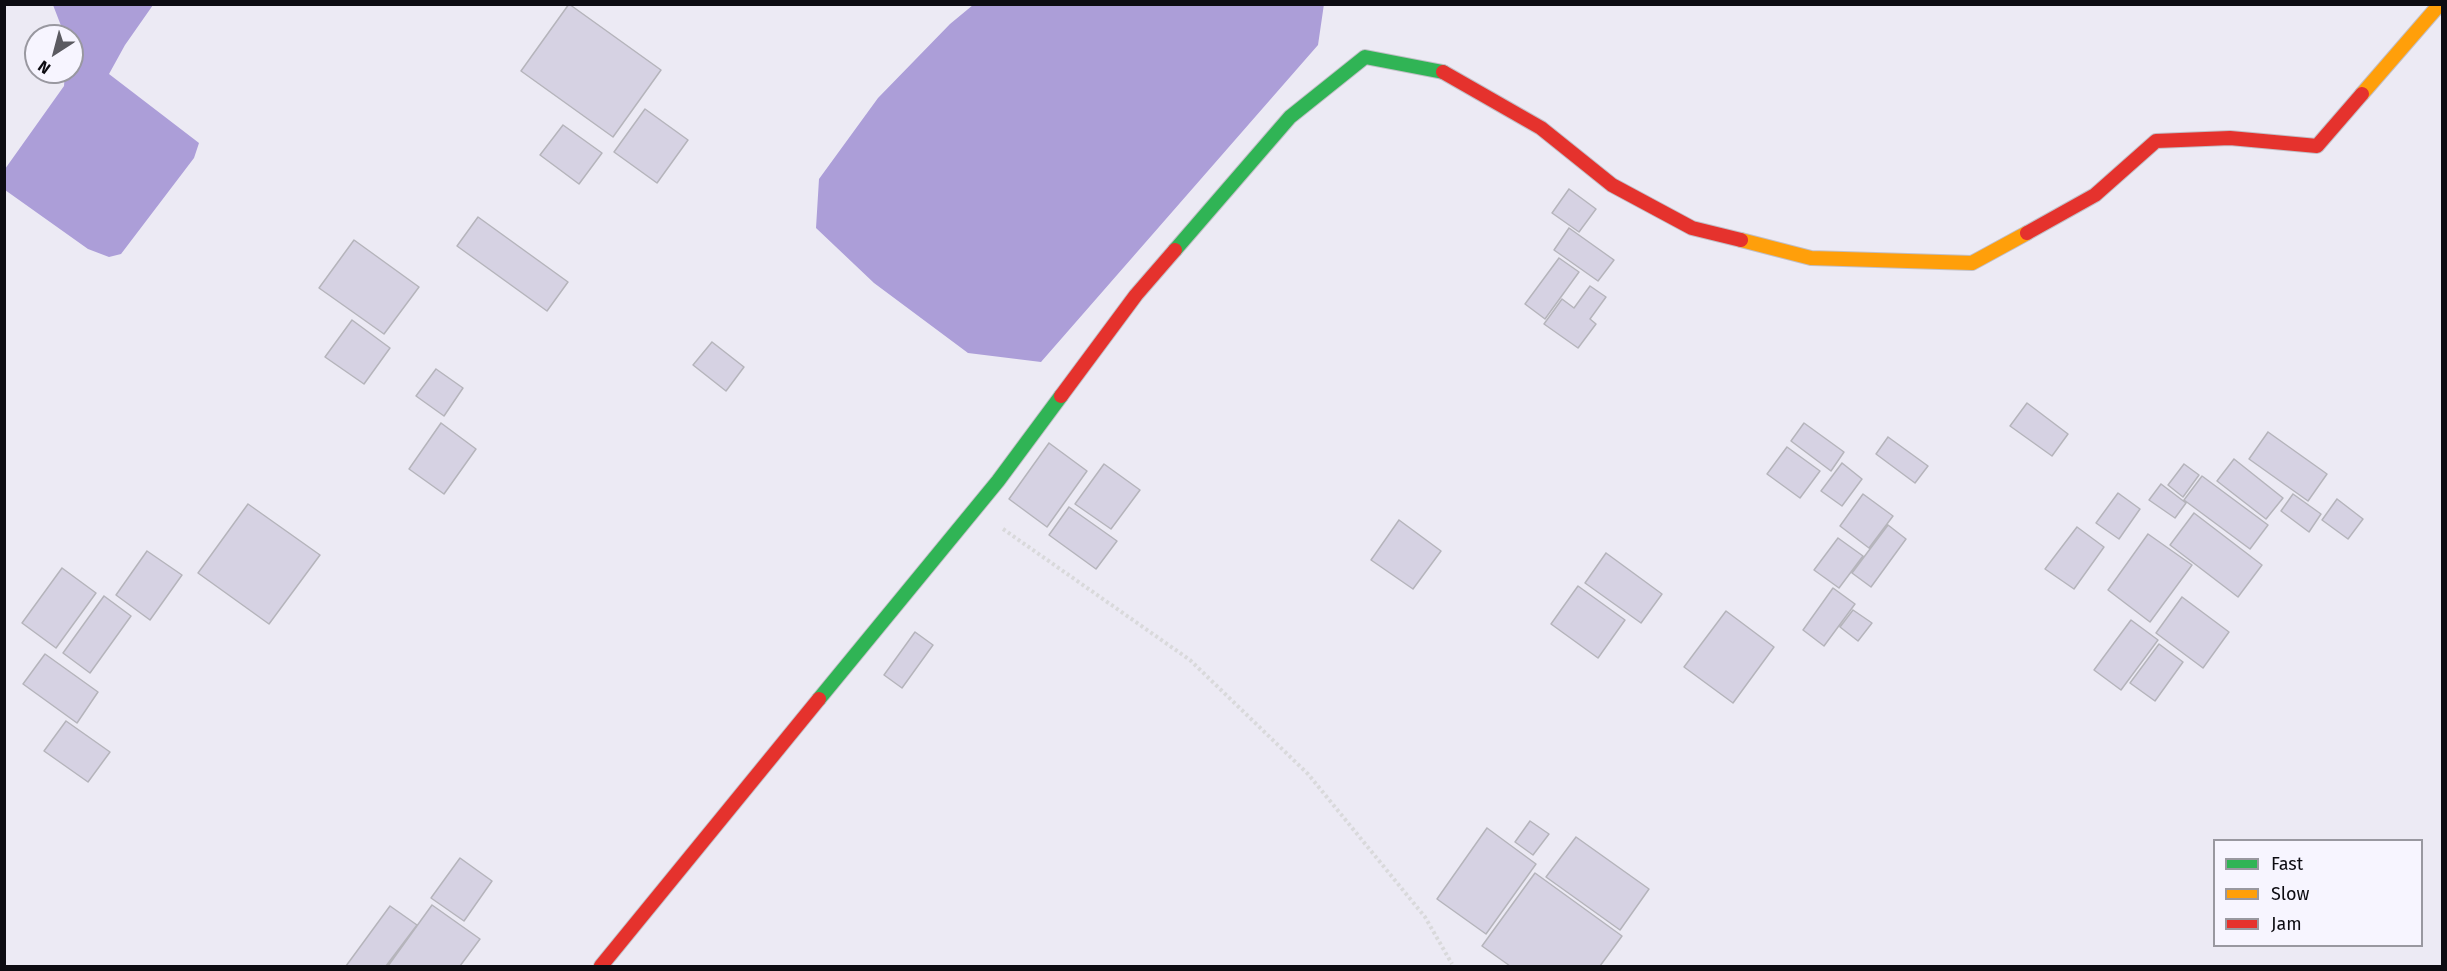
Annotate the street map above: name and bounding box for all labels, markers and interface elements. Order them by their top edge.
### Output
north arrow [24,24,84,84]
text: N [34,57,54,78]
legend [2213,839,2423,947]
text: Fast [2271,853,2303,875]
text: Slow [2271,883,2309,905]
text: Jam [2271,913,2302,935]

